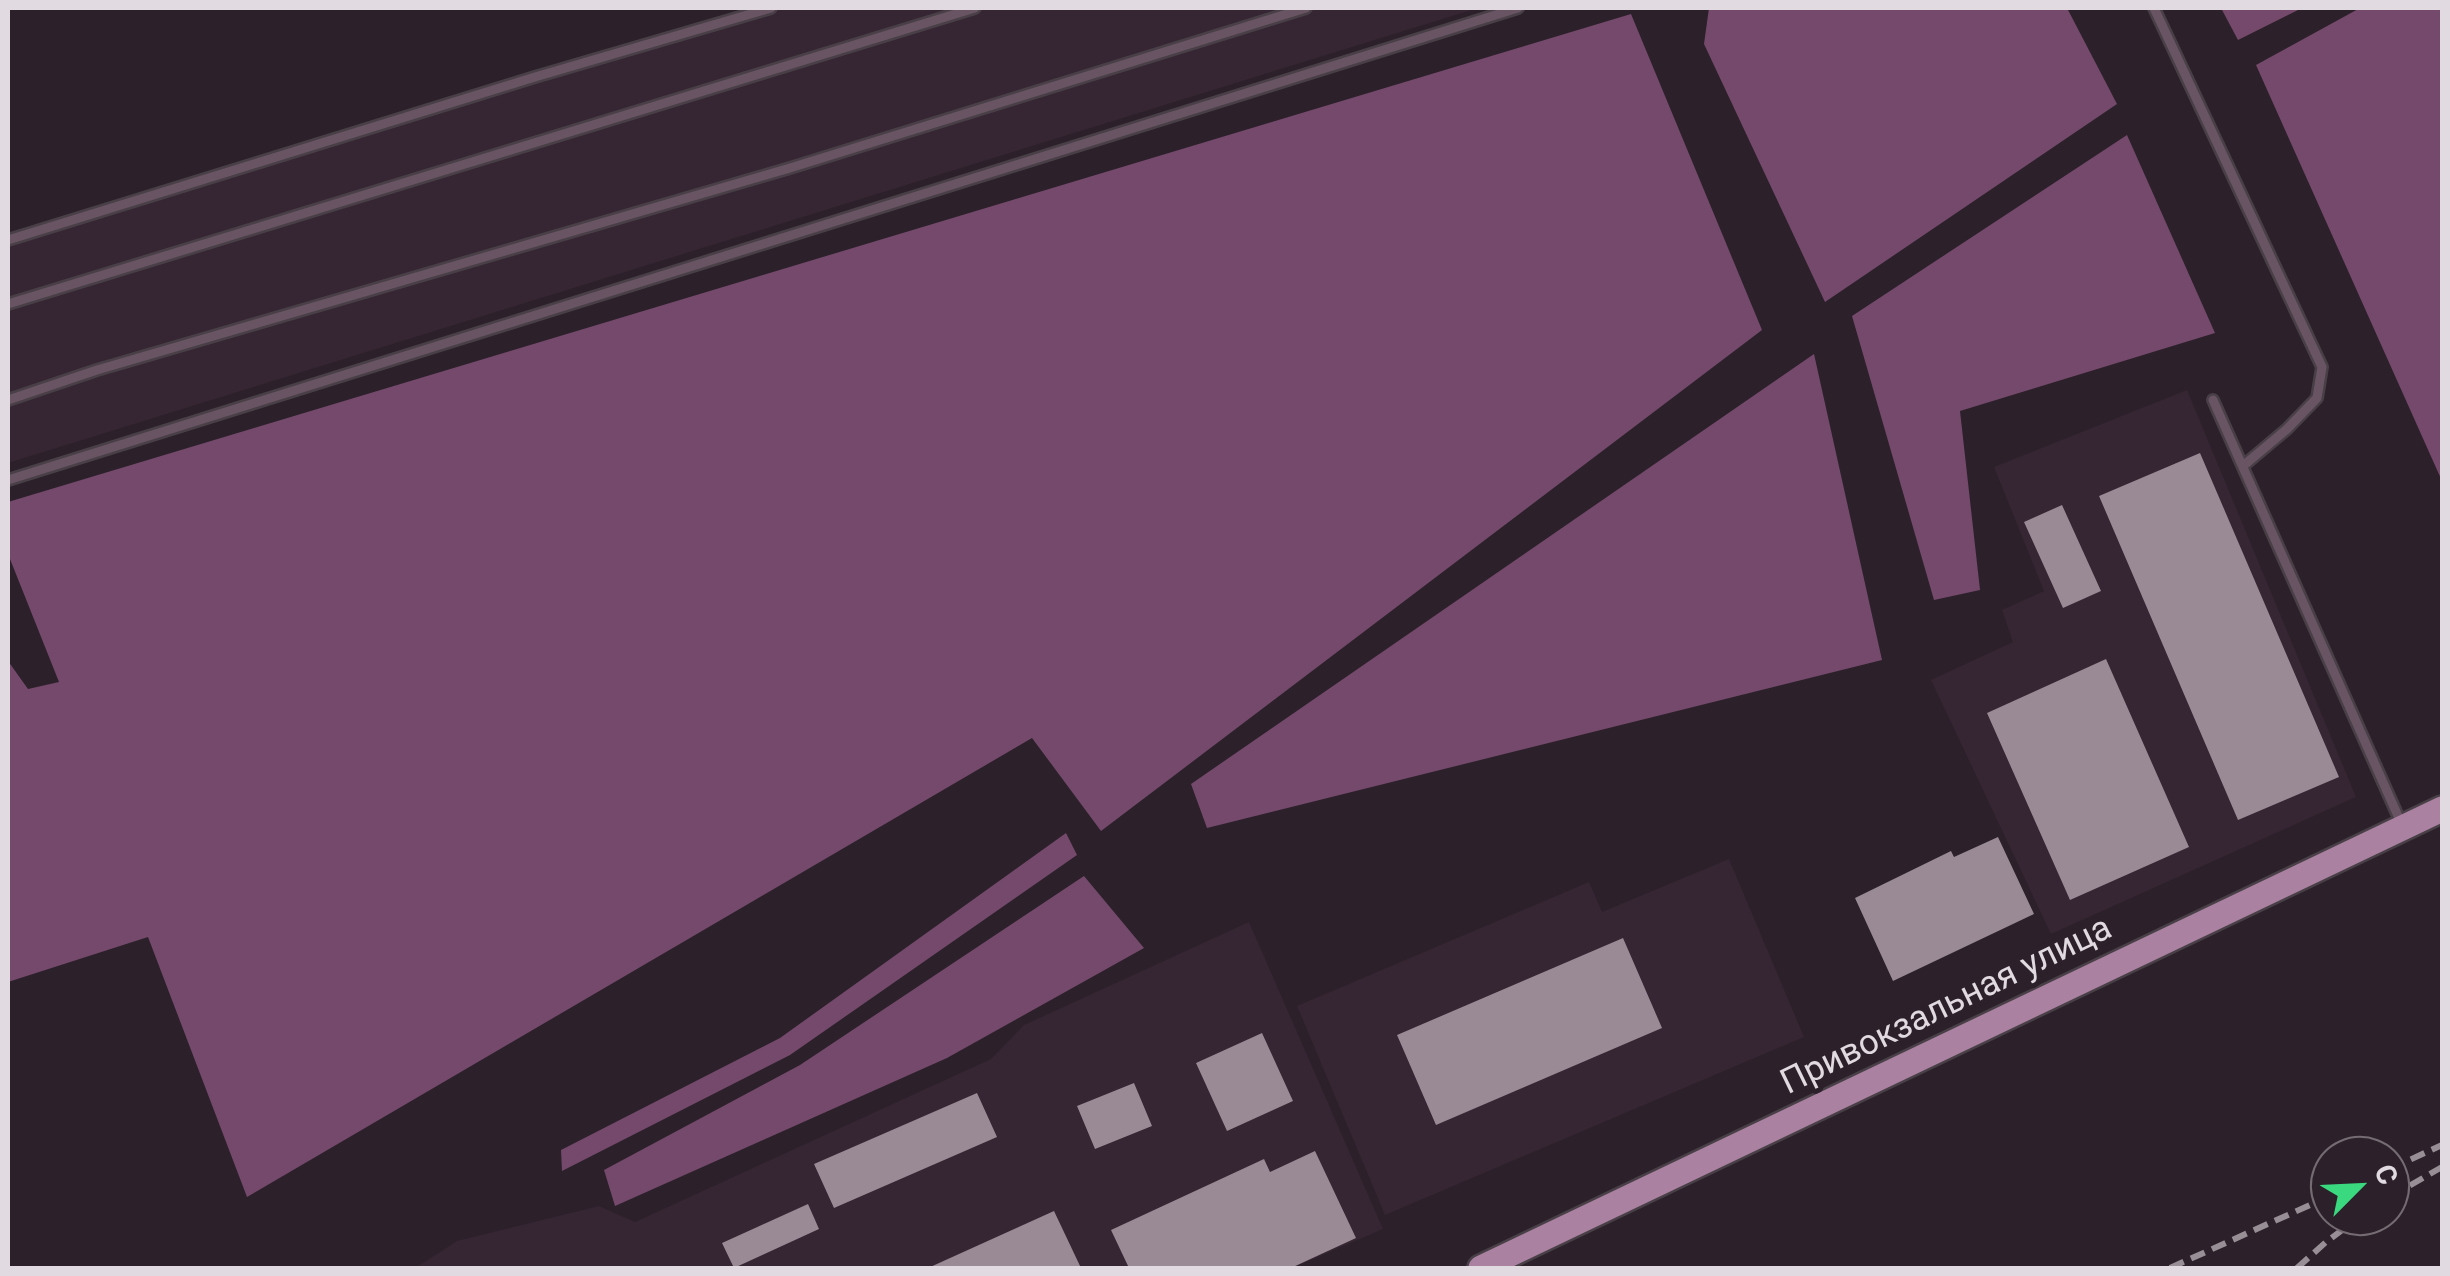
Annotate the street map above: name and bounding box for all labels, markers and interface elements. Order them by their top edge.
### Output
street label: Привокзальная улица [1775,909,2119,1105]
north arrow [2310,1136,2410,1236]
text: С [2367,1159,2405,1189]

